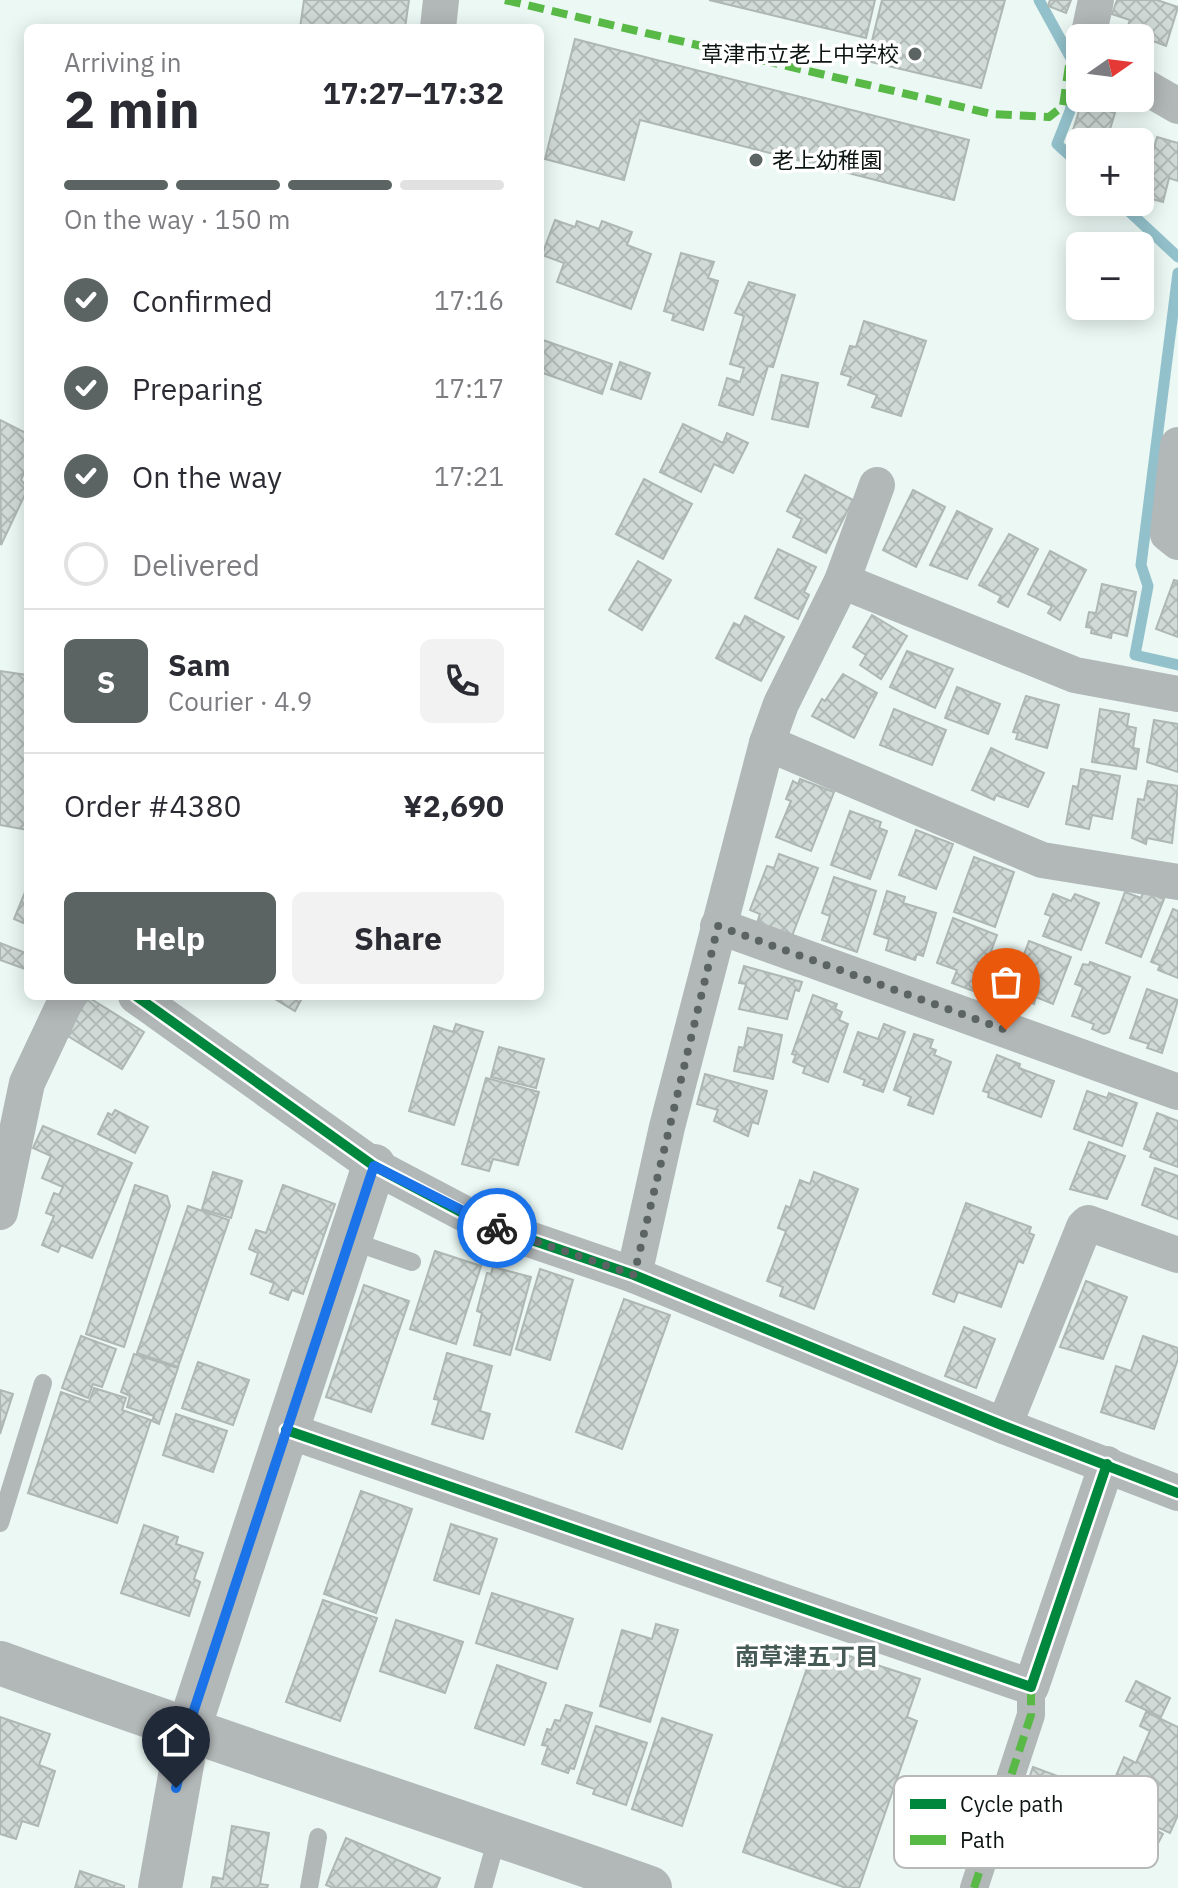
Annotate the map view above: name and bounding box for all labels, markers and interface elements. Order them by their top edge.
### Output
north arrow [1066,24,1154,112]
map controls [1066,24,1154,320]
place label: 草津市立老上中学校 [701,39,899,68]
text: Arriving in [64,45,181,79]
marker: 草津市立老上中学校 [906,45,924,63]
text: 17:27–17:32 [323,73,504,112]
text: 2 min [64,75,200,142]
button: + [1066,128,1154,216]
place label: 老上幼稚園 [772,145,882,174]
marker: 老上幼稚園 [747,151,765,169]
text: On the way · 150 m [64,202,290,236]
button: − [1066,232,1154,320]
icon: check [64,278,108,322]
text: Confirmed [132,281,273,320]
text: 17:16 [434,283,504,317]
icon: check [64,366,108,410]
text: Preparing [132,369,262,408]
text: 17:17 [434,371,504,405]
icon: check [64,454,108,498]
text: On the way [132,457,282,496]
text: 17:21 [434,459,504,493]
text: Delivered [132,545,260,584]
button: phone [420,639,504,723]
text: Sam [168,645,231,684]
text: S [97,662,115,701]
text: Courier · 4.9 [168,684,312,718]
text: Order #4380 [64,786,241,825]
text: ¥2,690 [403,786,504,825]
button: Help [64,892,276,984]
button: Share [292,892,504,984]
pin [972,948,1040,1030]
icon: bag [984,960,1028,1004]
courier [457,1188,537,1268]
icon: bike [475,1206,519,1250]
district label: 南草津五丁目 [735,1640,879,1672]
pin [142,1706,210,1788]
icon: home [154,1718,198,1762]
legend [894,1776,1158,1868]
text: Cycle path [960,1789,1064,1818]
text: Path [960,1825,1005,1854]

